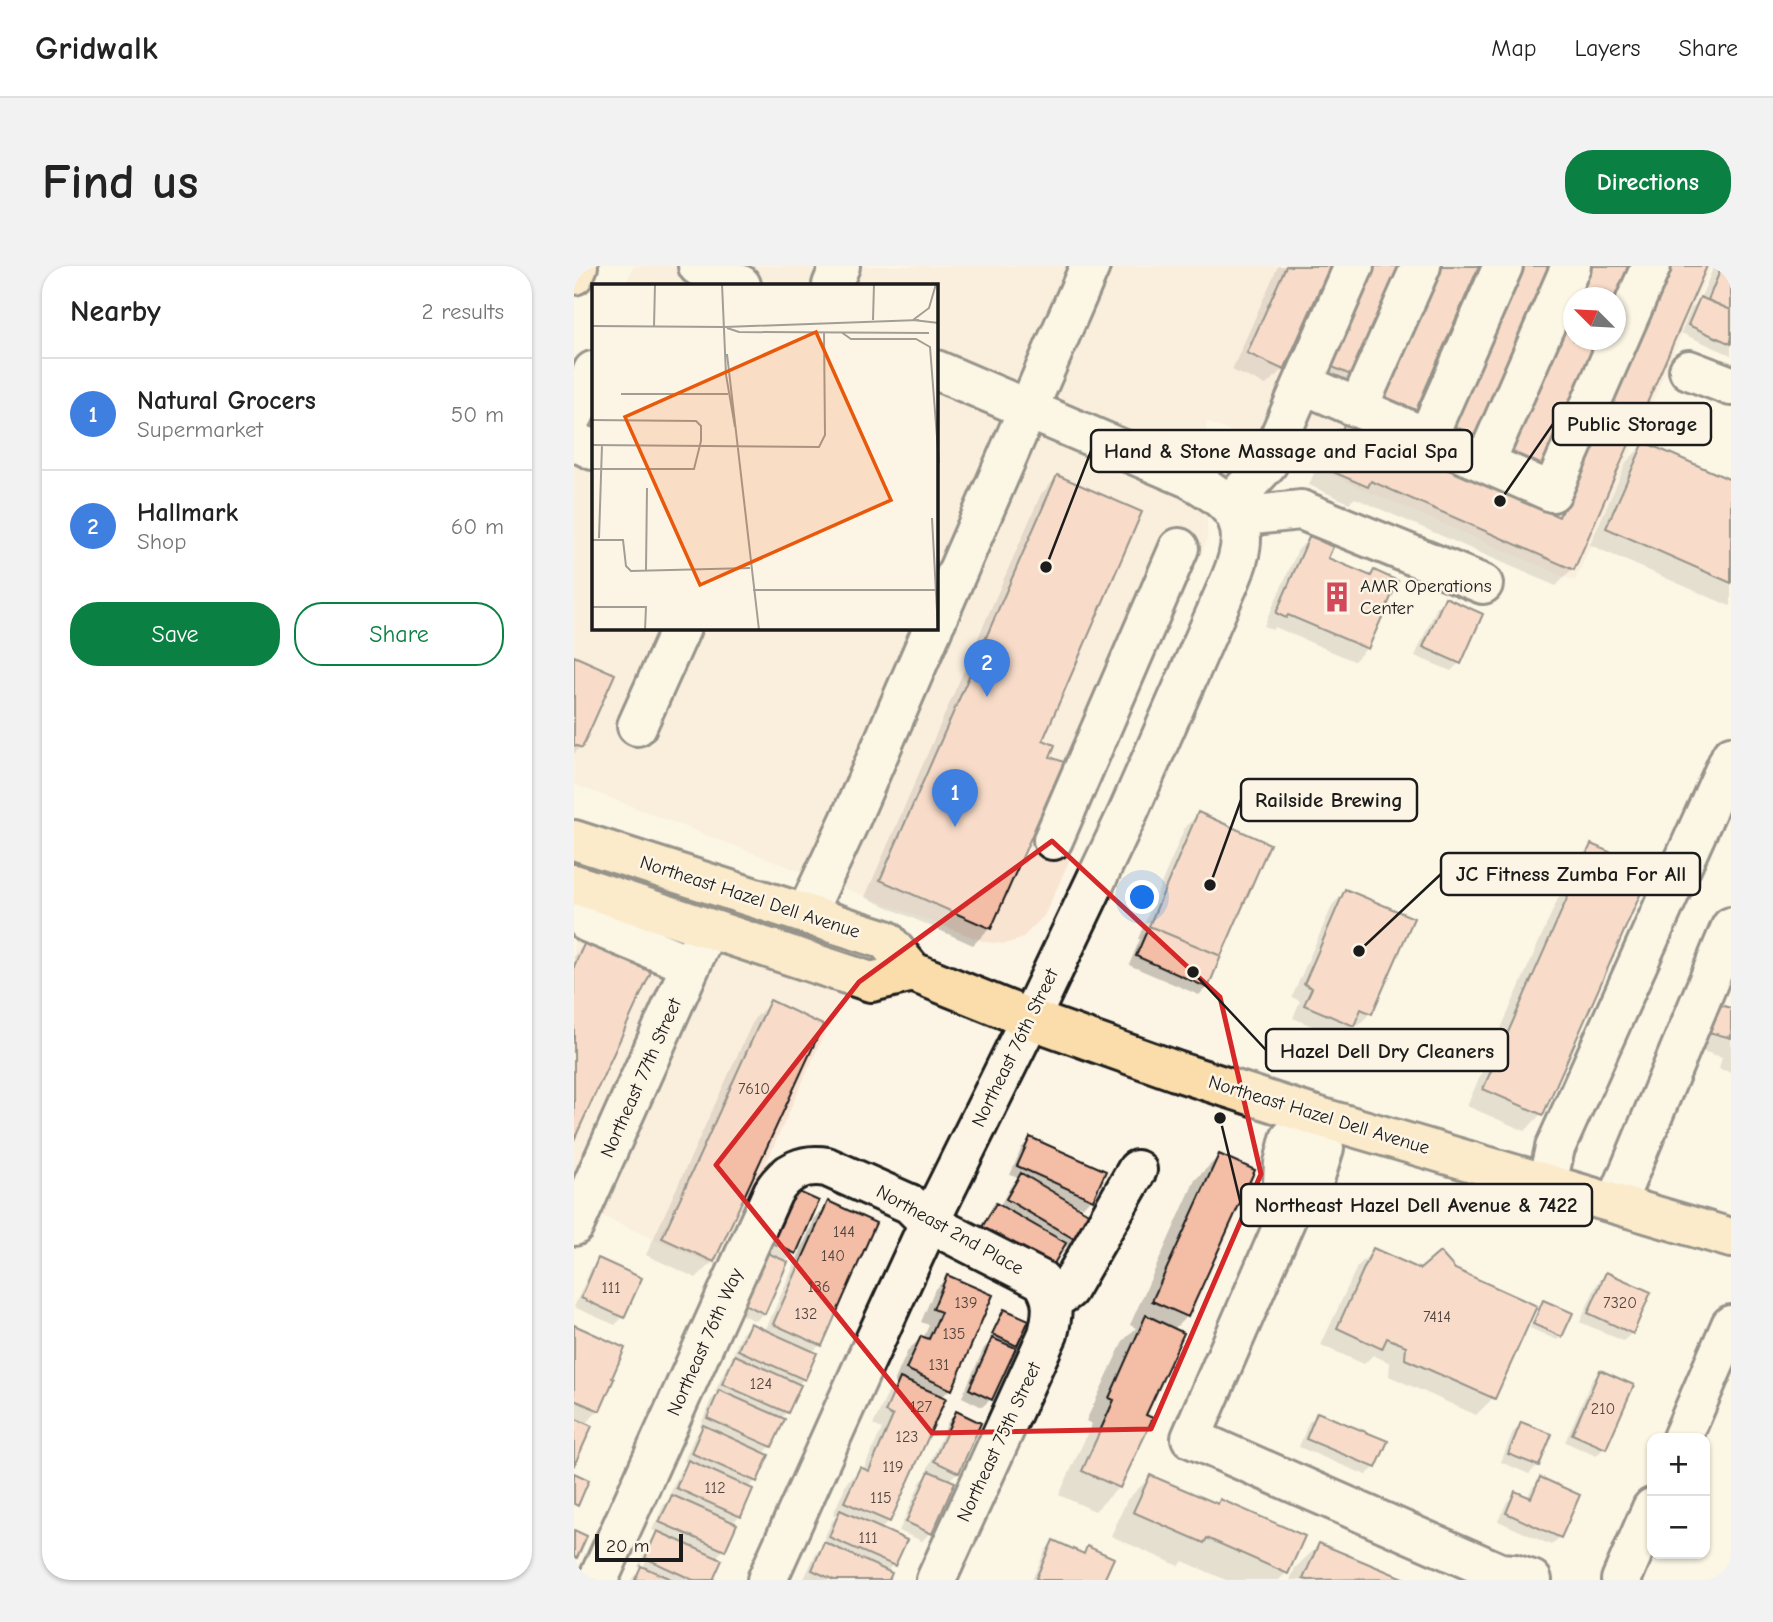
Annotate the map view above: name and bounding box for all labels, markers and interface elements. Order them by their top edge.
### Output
text: Gridwalk [35,29,158,67]
text: Map [1491,34,1537,62]
text: Layers [1575,34,1640,62]
text: Share [1678,34,1738,62]
button: Directions [1565,150,1731,214]
text: Find us [42,154,198,210]
inset map [592,284,938,630]
north arrow [1563,287,1626,350]
text: Nearby [70,294,161,329]
text: 2 results [422,298,504,325]
text: Natural Grocers [137,386,316,416]
text: 1 [88,401,98,428]
text: 50 m [451,401,504,428]
callout: Public Storage [1553,403,1711,445]
text: Public Storage [1567,412,1697,436]
text: Supermarket [137,416,263,443]
callout: Hand & Stone Massage and Facial Spa [1091,430,1472,472]
text: Hand & Stone Massage and Facial Spa [1104,439,1458,463]
text: Hallmark [137,498,238,528]
text: 2 [87,513,99,540]
text: 60 m [451,513,504,540]
text: Shop [137,528,186,555]
place label: AMR Operations Center [1360,575,1492,619]
building icon: AMR Operations Center [1320,580,1354,614]
button: Save [70,602,280,666]
button: Share [294,602,504,666]
pin: 2 [964,639,1010,697]
pin: 1 [932,769,978,827]
callout: Railside Brewing [1241,779,1417,821]
text: Railside Brewing [1255,788,1403,812]
street label: Northeast Hazel Dell Avenue [637,851,863,943]
callout: JC Fitness Zumba For All [1441,853,1700,895]
text: JC Fitness Zumba For All [1456,862,1686,886]
your location [1125,880,1159,914]
street label: Northeast 76th Street [967,965,1063,1131]
street label: Northeast 77th Street [596,994,686,1161]
callout: Hazel Dell Dry Cleaners [1266,1029,1508,1071]
text: Hazel Dell Dry Cleaners [1280,1039,1494,1063]
street label: Northeast Hazel Dell Avenue [1206,1071,1432,1159]
house number: 7610 [738,1080,770,1098]
street label: Northeast 2nd Place [873,1180,1027,1280]
callout: Northeast Hazel Dell Avenue & 7422 [1241,1184,1592,1226]
text: Northeast Hazel Dell Avenue & 7422 [1255,1193,1577,1217]
house number: 144 [833,1223,855,1241]
house number: 140 [821,1247,845,1265]
street label: Northeast 76th Way [663,1264,748,1419]
house number: 136 [807,1278,831,1296]
house number: 111 [601,1279,621,1297]
house number: 139 [955,1294,977,1312]
house number: 7320 [1603,1294,1637,1312]
house number: 132 [795,1305,817,1323]
house number: 7414 [1423,1308,1451,1326]
house number: 135 [942,1325,966,1343]
house number: 131 [929,1356,949,1374]
street label: Northeast 75th Street [952,1358,1046,1525]
house number: 124 [750,1375,772,1393]
house number: 127 [910,1398,933,1416]
house number: 210 [1591,1400,1615,1418]
house number: 123 [896,1428,918,1446]
map controls [1647,1433,1710,1559]
button: + [1647,1433,1710,1496]
house number: 119 [882,1458,904,1476]
house number: 112 [704,1479,726,1497]
house number: 115 [870,1489,892,1507]
button: − [1647,1496,1710,1559]
house number: 111 [858,1529,878,1547]
scale bar [595,1531,682,1563]
text: 20 m [606,1535,650,1557]

